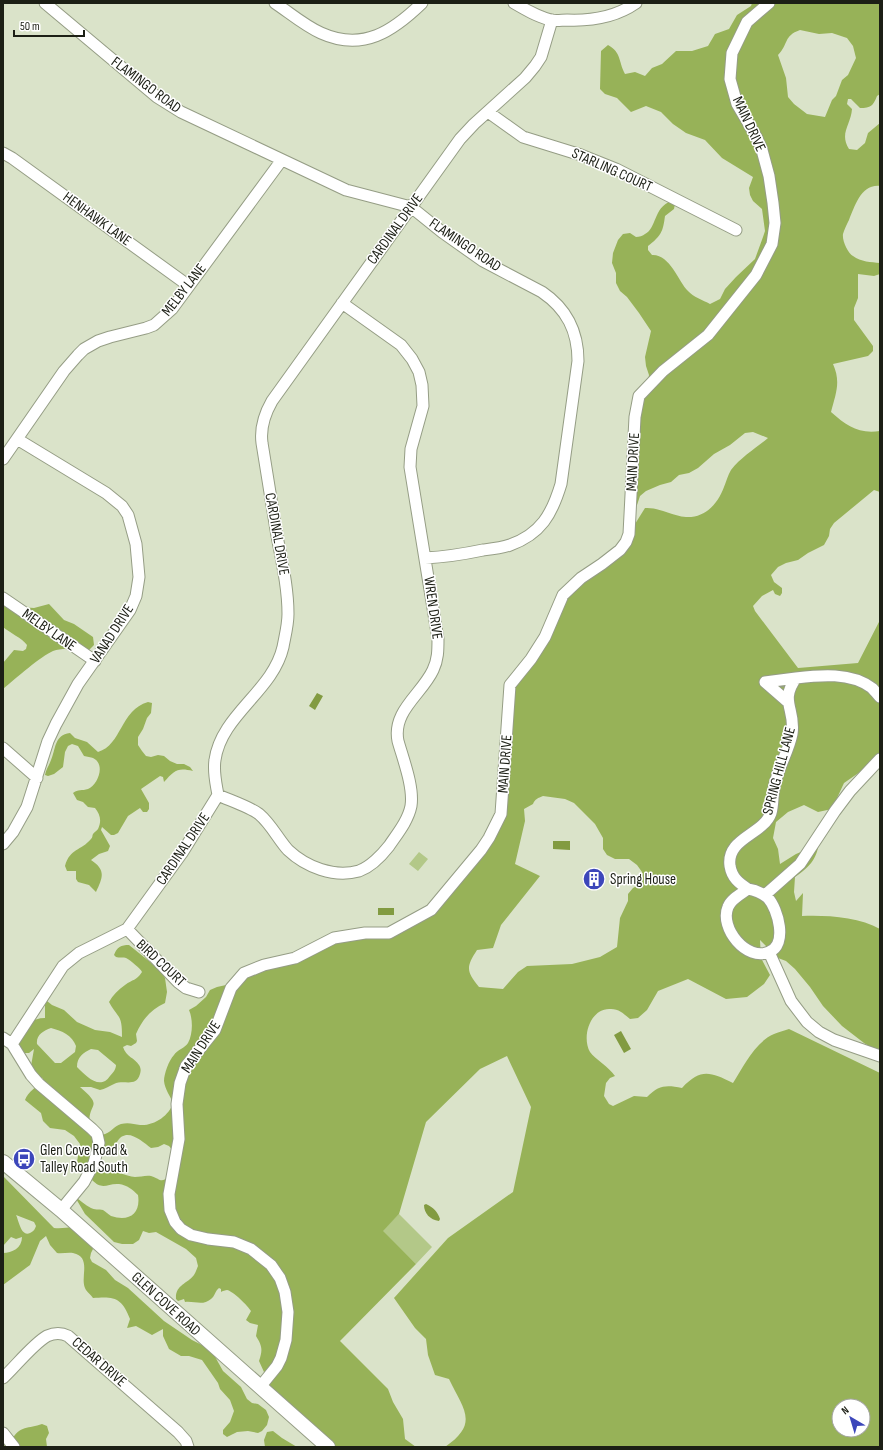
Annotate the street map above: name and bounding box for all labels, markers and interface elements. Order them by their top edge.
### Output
scale bar [14,12,84,38]
text: 50 m [20,19,40,34]
street label: FLAMINGO ROAD [107,52,185,118]
street label: MAIN DRIVE [728,93,770,155]
street label: STARLING COURT [569,144,655,196]
street label: HENHAWK LANE [59,188,135,250]
street label: CARDINAL DRIVE [363,190,427,268]
street label: FLAMINGO ROAD [425,214,505,276]
street label: MELBY LANE [158,260,210,320]
street label: MAIN DRIVE [622,432,644,492]
street label: CARDINAL DRIVE [260,491,294,577]
street label: WREN DRIVE [419,575,447,641]
street label: VANAD DRIVE [86,601,138,667]
street label: MELBY LANE [18,605,80,655]
street label: SPRING HILL LANE [758,725,800,817]
street label: MAIN DRIVE [493,734,517,794]
street label: CARDINAL DRIVE [152,809,214,889]
building icon: Spring House [581,866,607,892]
place label: Spring House [610,870,676,889]
street label: BIRD COURT [132,935,190,991]
street label: MAIN DRIVE [177,1017,225,1077]
place label: Glen Cove Road & Talley Road South [40,1141,128,1177]
bus stop icon: Glen Cove Road & Talley Road South [11,1146,37,1172]
street label: GLEN COVE ROAD [127,1268,205,1340]
street label: CEDAR DRIVE [68,1333,130,1391]
north arrow [831,1398,871,1438]
text: N [839,1404,852,1417]

